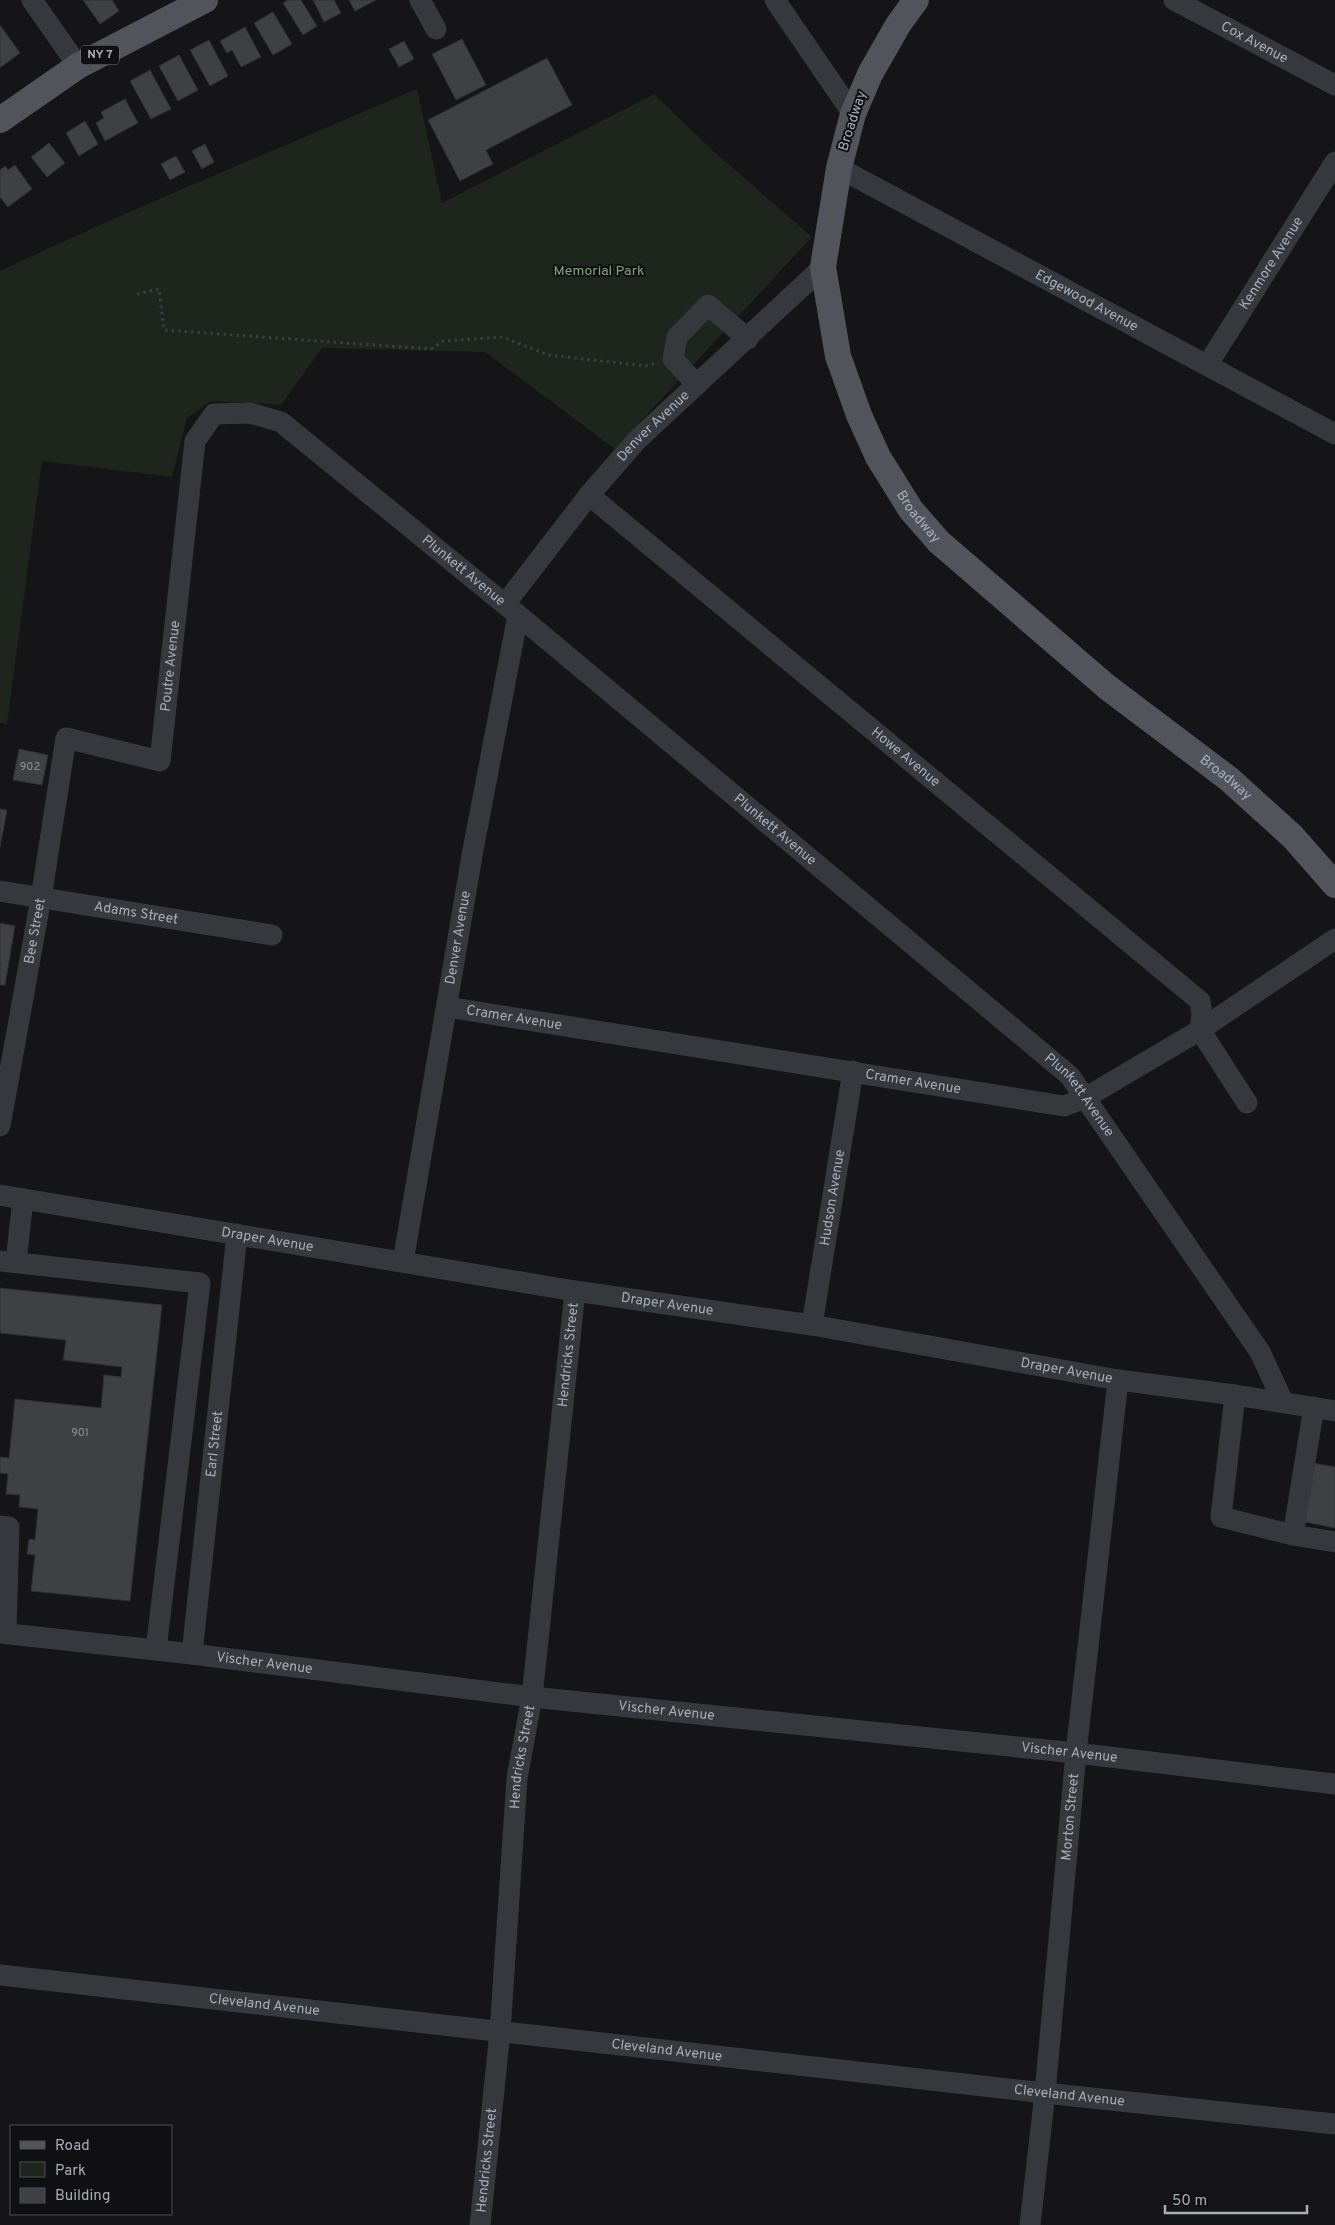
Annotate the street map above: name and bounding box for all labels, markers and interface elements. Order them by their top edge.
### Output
street label: Cox Avenue [1218,18,1291,67]
road number: NY 7 [81,46,119,64]
street label: Broadway [835,89,871,153]
street label: Kenmore Avenue [1236,214,1307,313]
park label: Memorial Park [554,263,644,280]
street label: Edgewood Avenue [1032,266,1141,335]
street label: Denver Avenue [613,387,693,465]
street label: Broadway [892,487,944,546]
street label: Plunkett Avenue [418,532,509,610]
street label: Poutre Avenue [157,620,184,712]
street label: Howe Avenue [868,724,944,791]
street label: Broadway [1196,751,1255,804]
house number: 902 [20,760,40,774]
street label: Plunkett Avenue [730,790,820,869]
street label: Denver Avenue [442,889,474,986]
street label: Bee Street [21,897,49,965]
street label: Adams Street [93,898,180,928]
street label: Cramer Avenue [465,1002,563,1034]
street label: Plunkett Avenue [1041,1050,1118,1140]
street label: Cramer Avenue [864,1066,962,1098]
street label: Hudson Avenue [816,1148,849,1247]
street label: Draper Avenue [220,1224,315,1256]
street label: Draper Avenue [620,1289,714,1319]
street label: Hendricks Street [554,1302,582,1408]
street label: Draper Avenue [1019,1354,1114,1387]
street label: Earl Street [202,1410,226,1478]
house number: 901 [71,1426,89,1440]
street label: Vischer Avenue [215,1649,313,1678]
street label: Vischer Avenue [617,1697,716,1724]
street label: Hendricks Street [506,1704,539,1810]
street label: Vischer Avenue [1020,1739,1118,1766]
street label: Morton Street [1058,1773,1083,1861]
street label: Cleveland Avenue [208,1990,321,2020]
street label: Cleveland Avenue [610,2036,723,2065]
street label: Cleveland Avenue [1013,2081,1126,2110]
street label: Hendricks Street [473,2107,501,2213]
legend [10,2125,172,2215]
text: Road [55,2137,90,2156]
text: Park [55,2162,86,2181]
scale bar [1165,2182,1308,2214]
text: Building [55,2187,110,2206]
text: 50 m [1172,2192,1207,2211]

